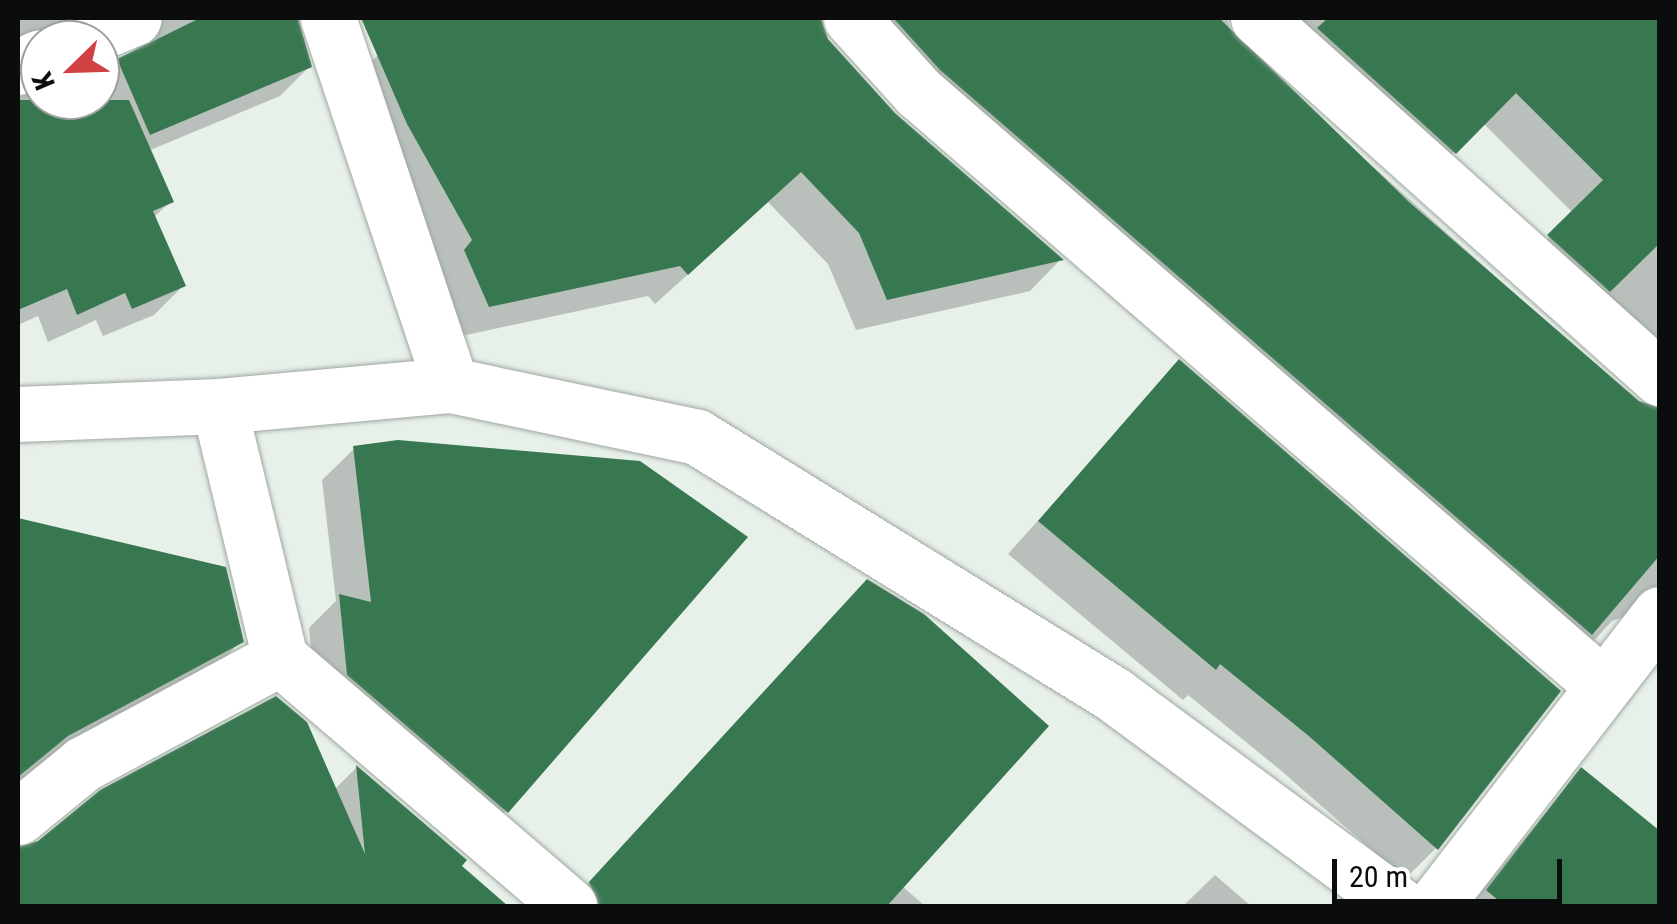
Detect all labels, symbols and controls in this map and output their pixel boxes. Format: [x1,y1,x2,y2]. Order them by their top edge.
north arrow [20,20,120,120]
text: K [26,68,62,95]
scale bar [1337,839,1567,901]
text: 20 m [1349,859,1408,894]

